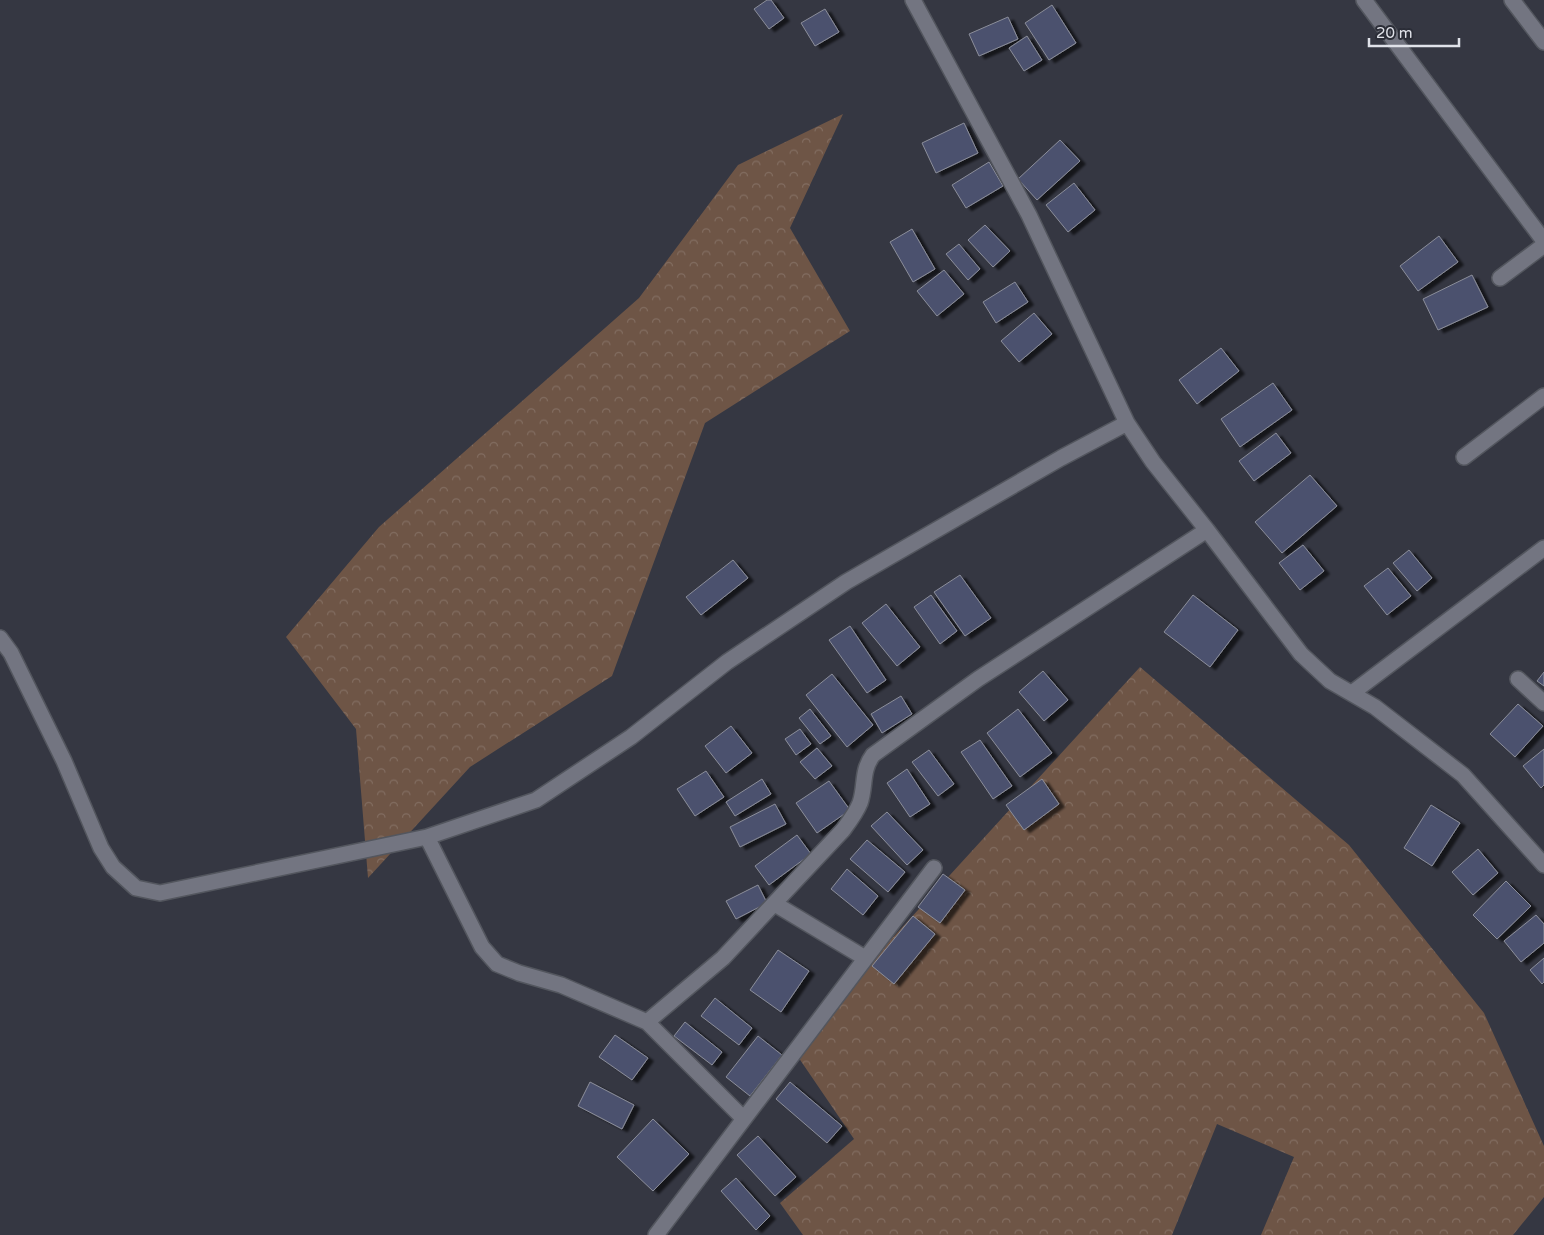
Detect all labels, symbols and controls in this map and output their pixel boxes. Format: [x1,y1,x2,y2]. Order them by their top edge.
scale bar [1369,15,1459,47]
text: 20 m [1376,24,1413,42]

